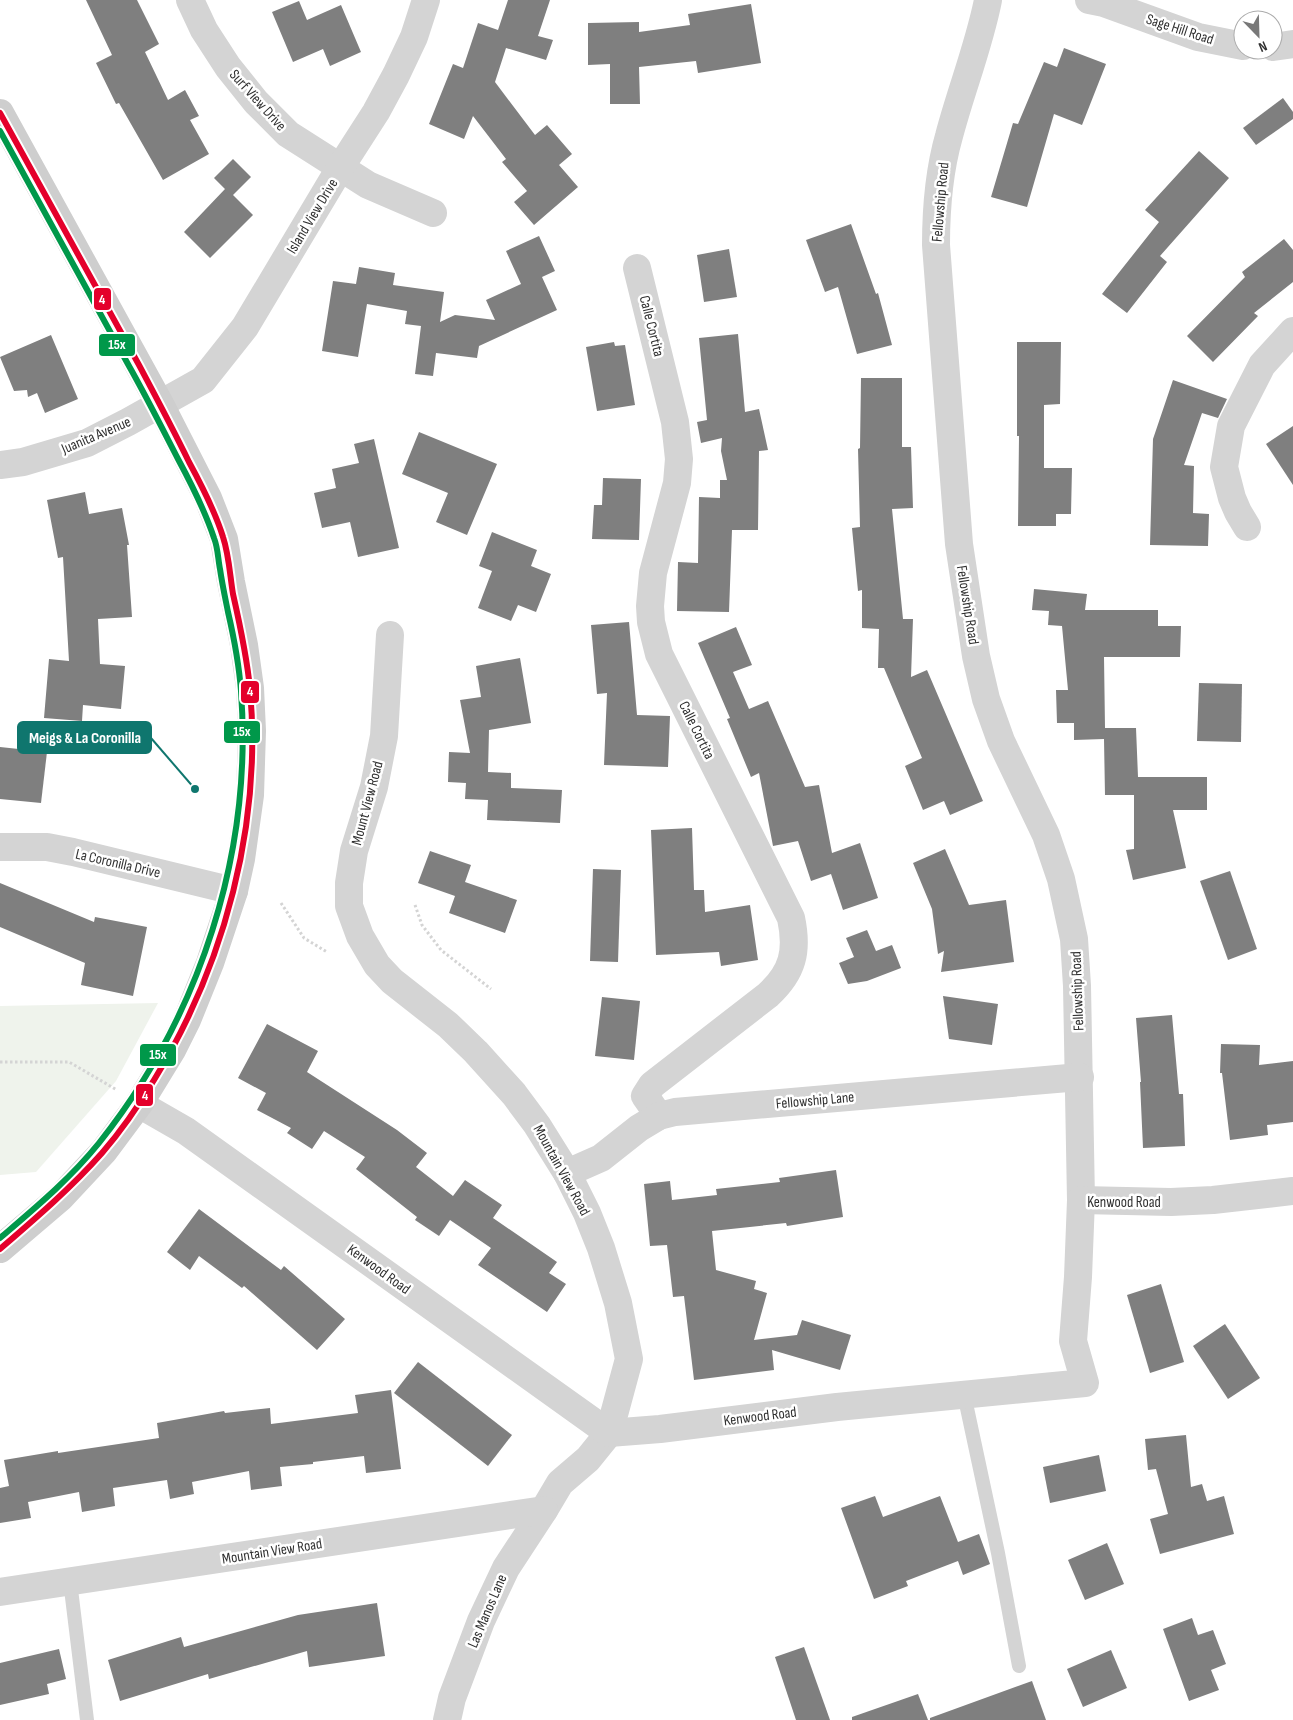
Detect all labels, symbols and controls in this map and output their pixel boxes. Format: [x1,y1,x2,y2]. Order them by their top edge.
street label: Sage Hill Road [1144,10,1216,49]
north arrow [1233,10,1283,60]
text: N [1256,37,1270,56]
street label: Surf View Drive [225,66,290,135]
street label: Fellowship Road [928,161,953,243]
street label: Island View Drive [283,175,342,257]
line badge: 4 [93,287,112,311]
text: 4 [99,291,106,308]
street label: Calle Cortita [635,294,668,359]
line badge: 15x [98,333,136,357]
text: 15x [108,336,126,353]
street label: Juanita Avenue [58,412,134,459]
street label: Fellowship Road [952,564,983,646]
line badge: 4 [240,680,260,704]
text: 4 [247,683,254,700]
street label: Calle Cortita [674,698,719,763]
line badge: 15x [223,720,261,744]
callout: Meigs & La Coronilla [18,722,151,753]
text: 15x [233,723,251,740]
text: Meigs & La Coronilla [29,729,141,748]
street label: Mount View Road [347,759,388,847]
street label: La Coronilla Drive [74,844,162,882]
street label: Fellowship Road [1067,951,1088,1031]
line badge: 15x [139,1043,177,1067]
text: 15x [149,1046,167,1063]
line badge: 4 [135,1083,154,1107]
text: 4 [142,1087,149,1104]
street label: Fellowship Lane [775,1088,855,1113]
street label: Mountain View Road [529,1121,594,1219]
street label: Kenwood Road [1087,1193,1161,1212]
street label: Kenwood Road [343,1240,414,1299]
street label: Kenwood Road [722,1403,798,1430]
street label: Mountain View Road [221,1534,324,1569]
street label: Las Manos Lane [463,1572,511,1651]

